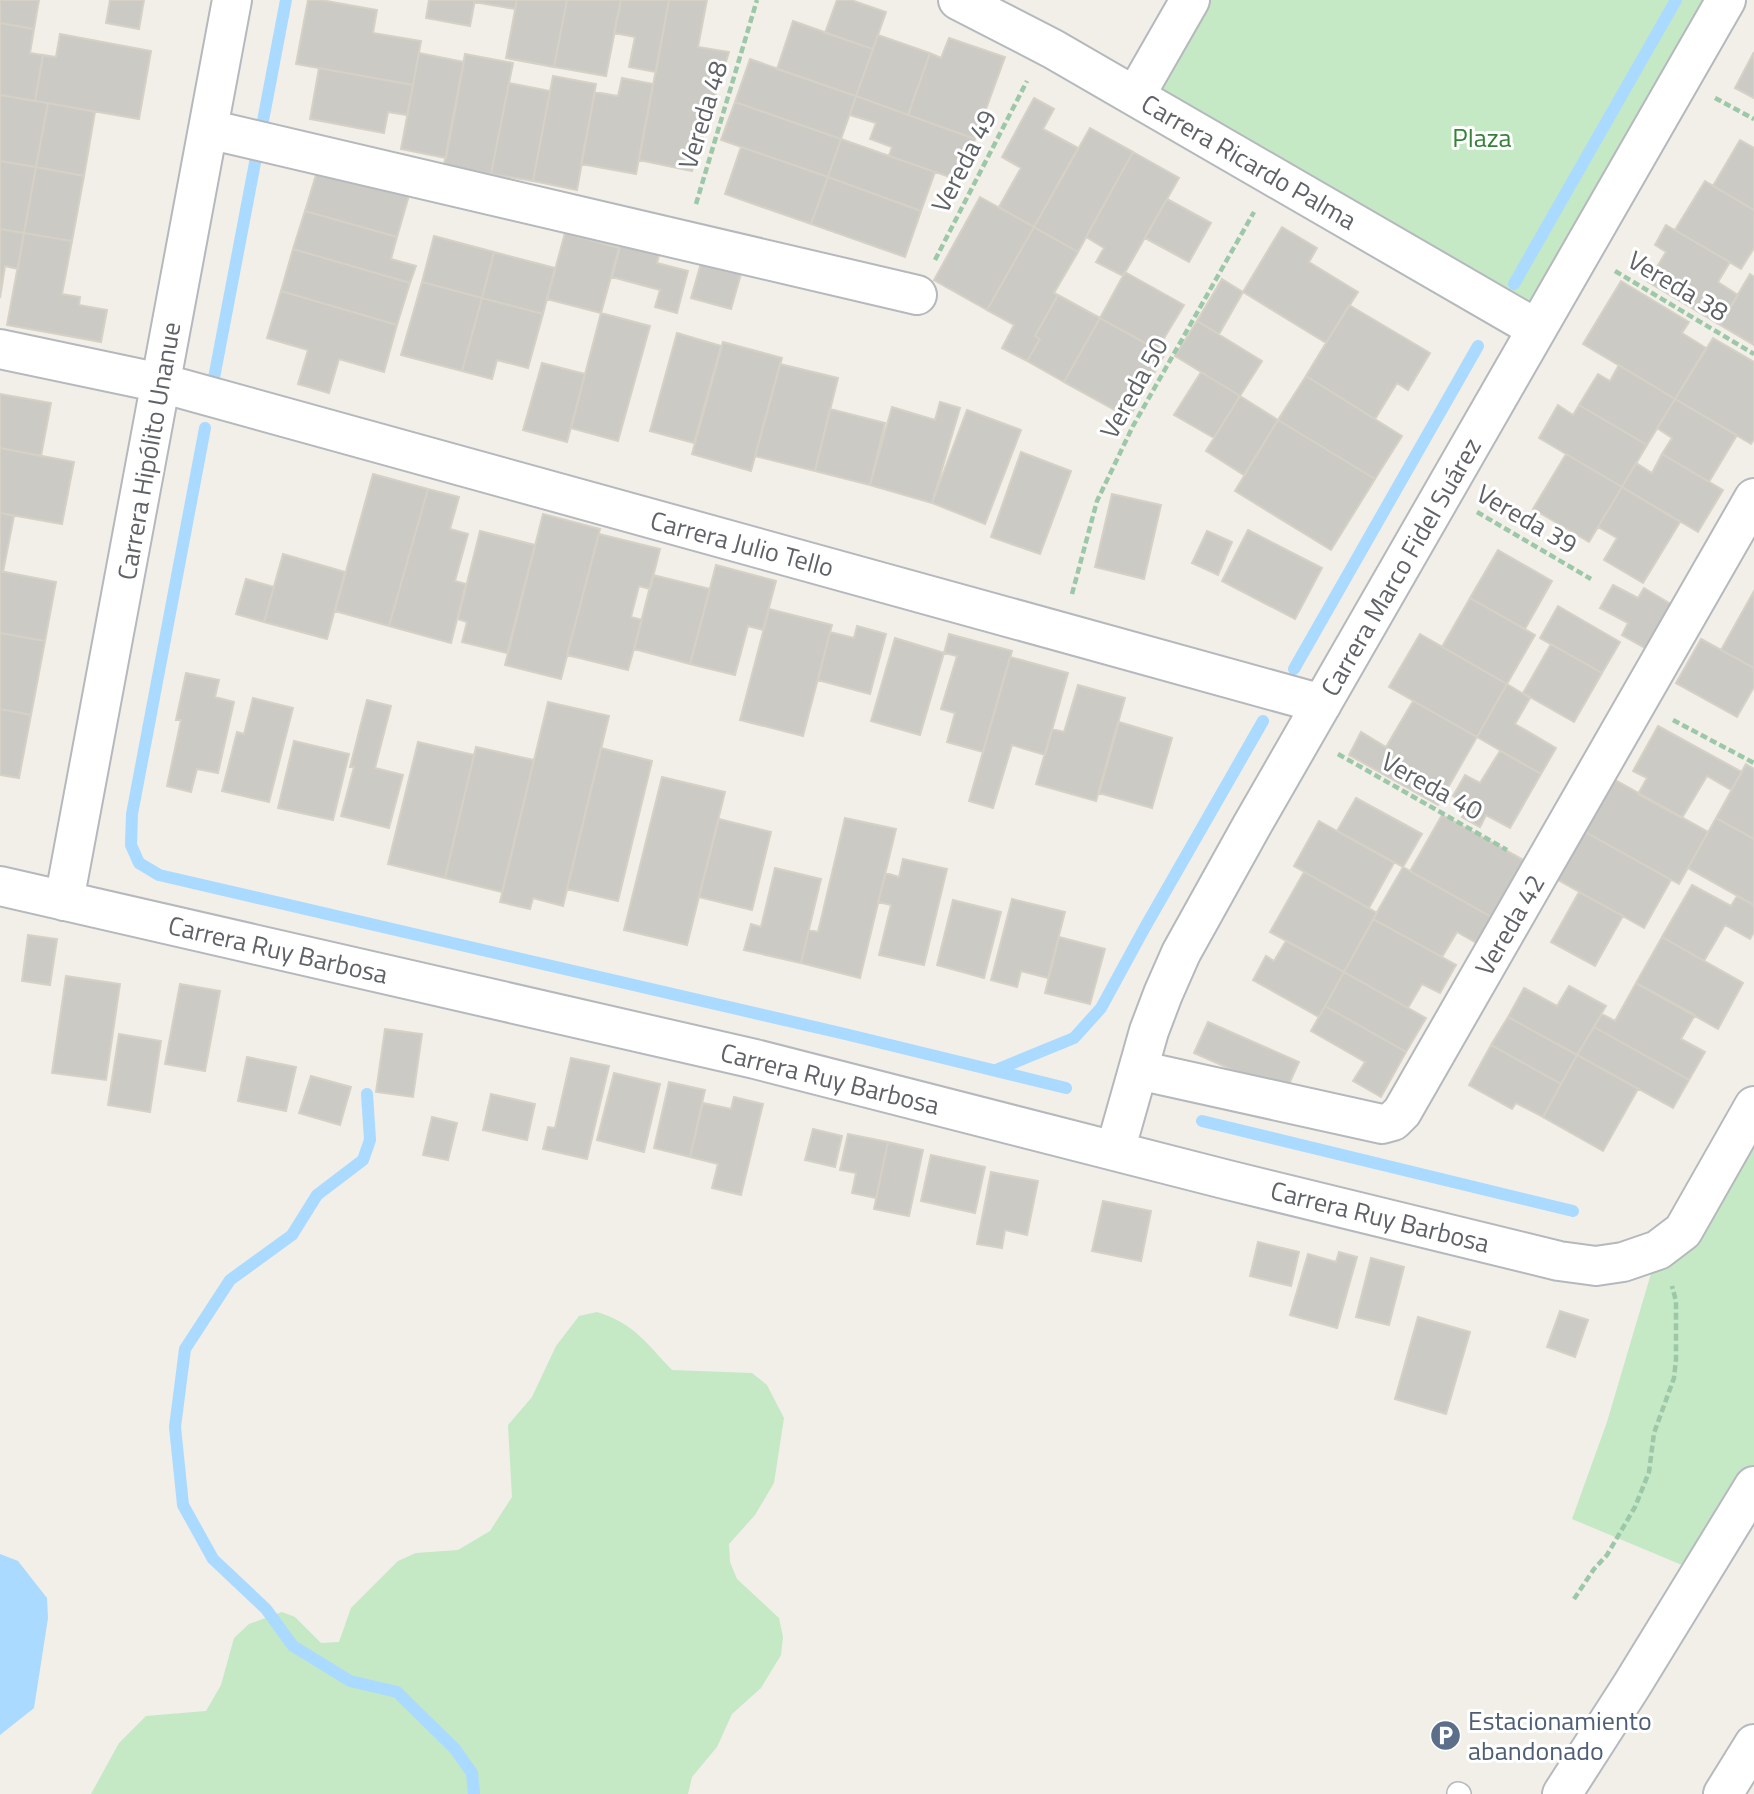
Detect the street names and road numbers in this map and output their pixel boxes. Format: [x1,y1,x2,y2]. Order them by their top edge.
street label: Vereda 48 [668,56,737,174]
street label: Carrera Ricardo Palma [1134,84,1364,239]
street label: Vereda 49 [921,103,1006,219]
street label: Vereda 38 [1621,240,1736,331]
street label: Carrera Hipólito Unanue [107,319,190,583]
street label: Vereda 50 [1090,330,1178,446]
street label: Carrera Marco Fidel Suárez [1311,430,1491,703]
street label: Vereda 39 [1469,474,1585,563]
street label: Carrera Julio Tello [646,500,838,587]
street label: Vereda 40 [1374,742,1490,830]
street label: Vereda 42 [1465,867,1554,983]
street label: Carrera Ruy Barbosa [164,905,392,994]
street label: Carrera Ruy Barbosa [717,1032,944,1125]
street label: Carrera Ruy Barbosa [1267,1170,1494,1263]

